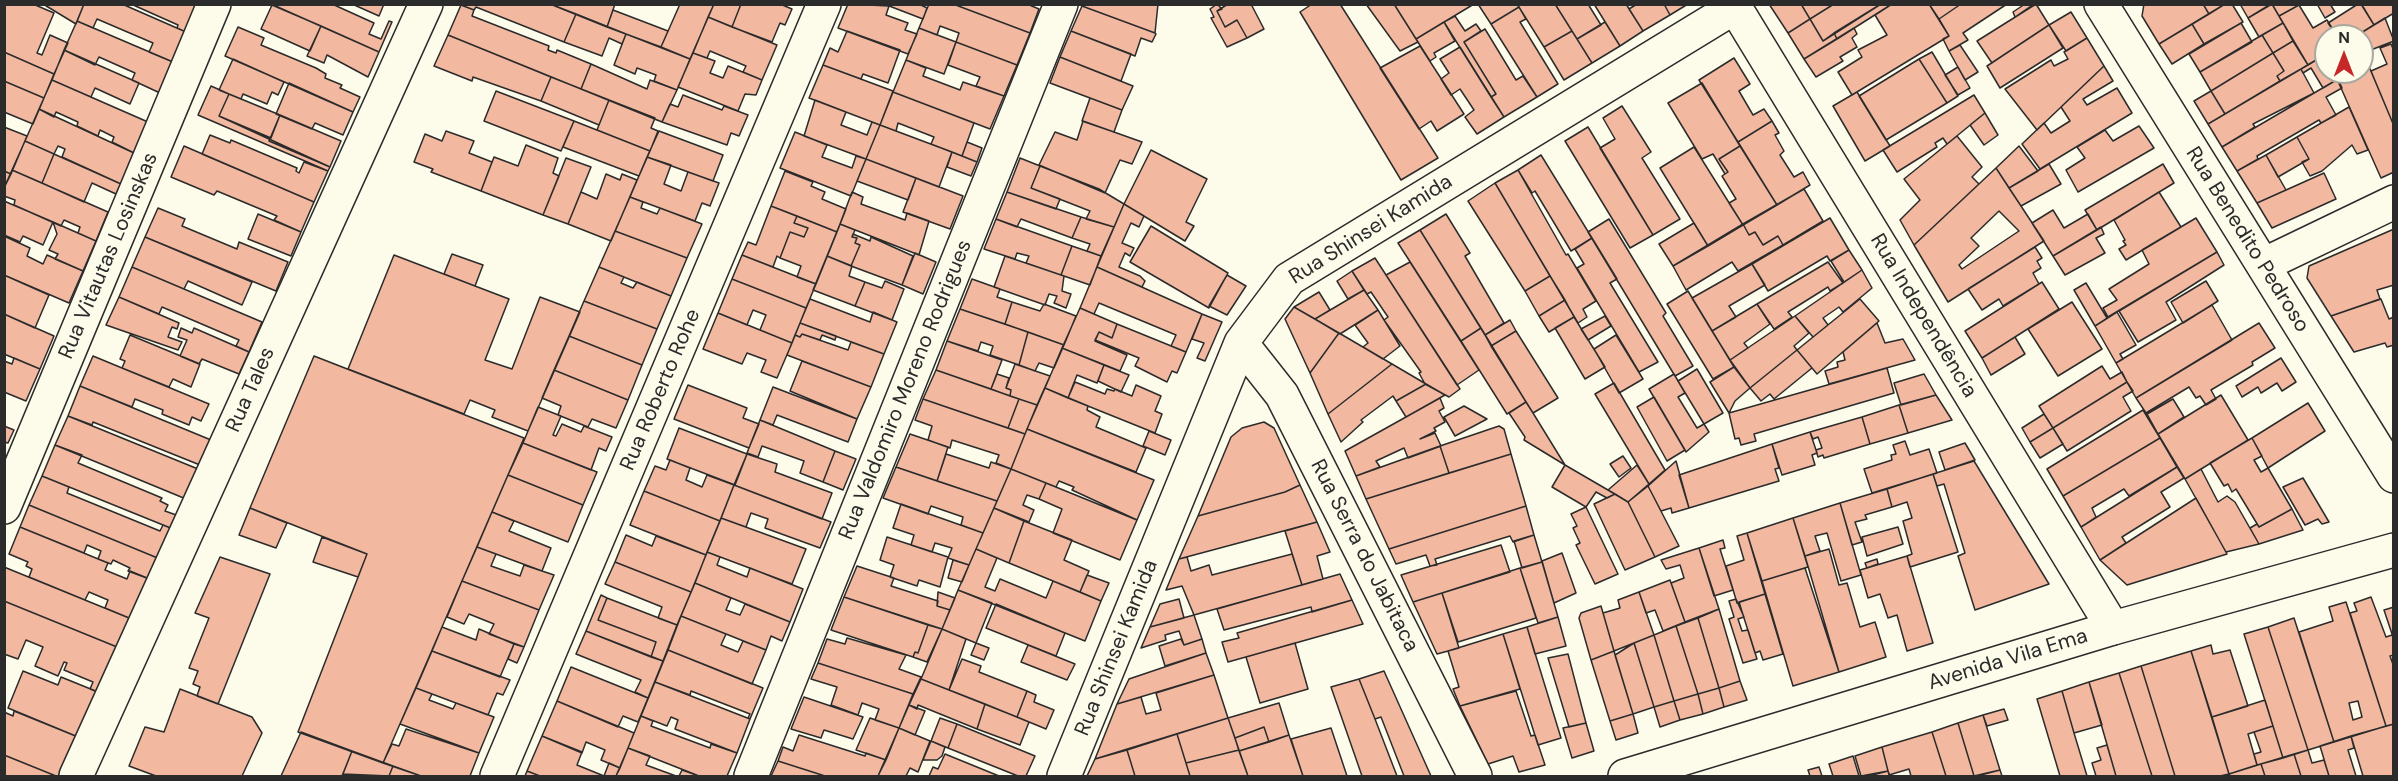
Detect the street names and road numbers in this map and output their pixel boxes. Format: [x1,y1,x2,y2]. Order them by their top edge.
street label: Rua Benedito Pedroso [2180,143,2314,337]
street label: Rua Vitautas Losinskas [54,149,164,363]
street label: Rua Shinsei Kamida [1285,170,1457,290]
street label: Rua Independência [1864,230,1982,402]
street label: Rua Valdomiro Moreno Rodrigues [834,236,978,544]
street label: Rua Roberto Rohe [616,305,706,475]
street label: Rua Tales [221,344,281,436]
street label: Rua Serra do Jabitaca [1305,456,1423,656]
street label: Rua Shinsei Kamida [1070,556,1164,740]
street label: Avenida Vila Ema [1925,624,2091,696]

